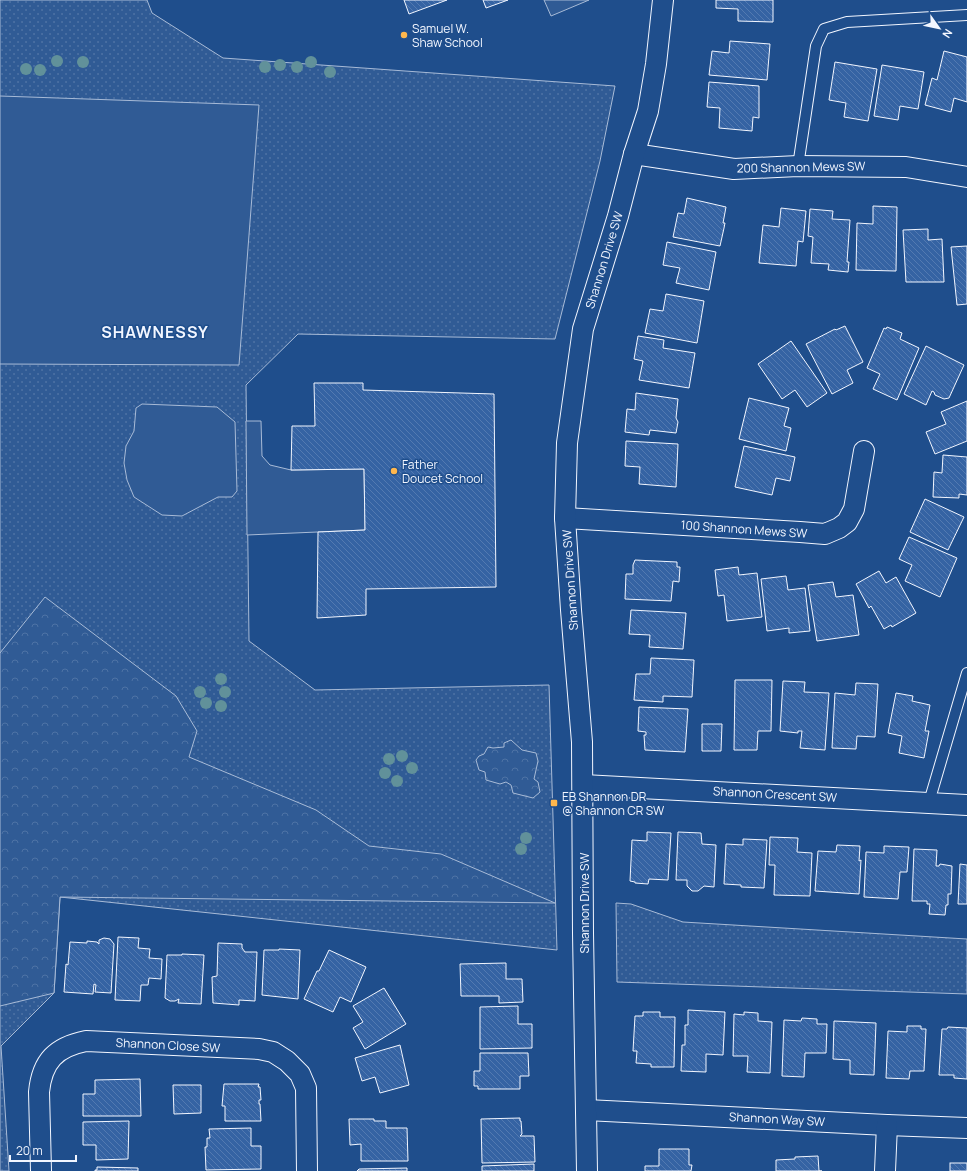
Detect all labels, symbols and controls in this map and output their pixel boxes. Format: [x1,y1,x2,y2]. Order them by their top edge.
north arrow [919,8,959,48]
place label: Samuel W. Shaw School [412,20,483,51]
text: N [939,26,956,41]
marker: Samuel W. Shaw School [399,30,409,40]
street label: 200 Shannon Mews SW [736,157,866,177]
street label: Shannon Drive SW [581,209,627,311]
district label: SHAWNESSY [101,321,209,343]
place label: Father Doucet School [402,456,483,487]
marker: Father Doucet School [389,466,399,476]
street label: 100 Shannon Mews SW [680,516,809,542]
street label: Shannon Drive SW [558,528,582,631]
street label: Shannon Crescent SW [713,782,838,806]
place label: EB Shannon DR @ Shannon CR SW [562,788,665,819]
marker: EB Shannon DR @ Shannon CR SW [549,798,559,808]
street label: Shannon Drive SW [576,852,593,953]
street label: Shannon Close SW [115,1034,221,1056]
street label: Shannon Way SW [729,1108,826,1130]
scale bar [10,1137,76,1163]
text: 20 m [16,1142,43,1159]

